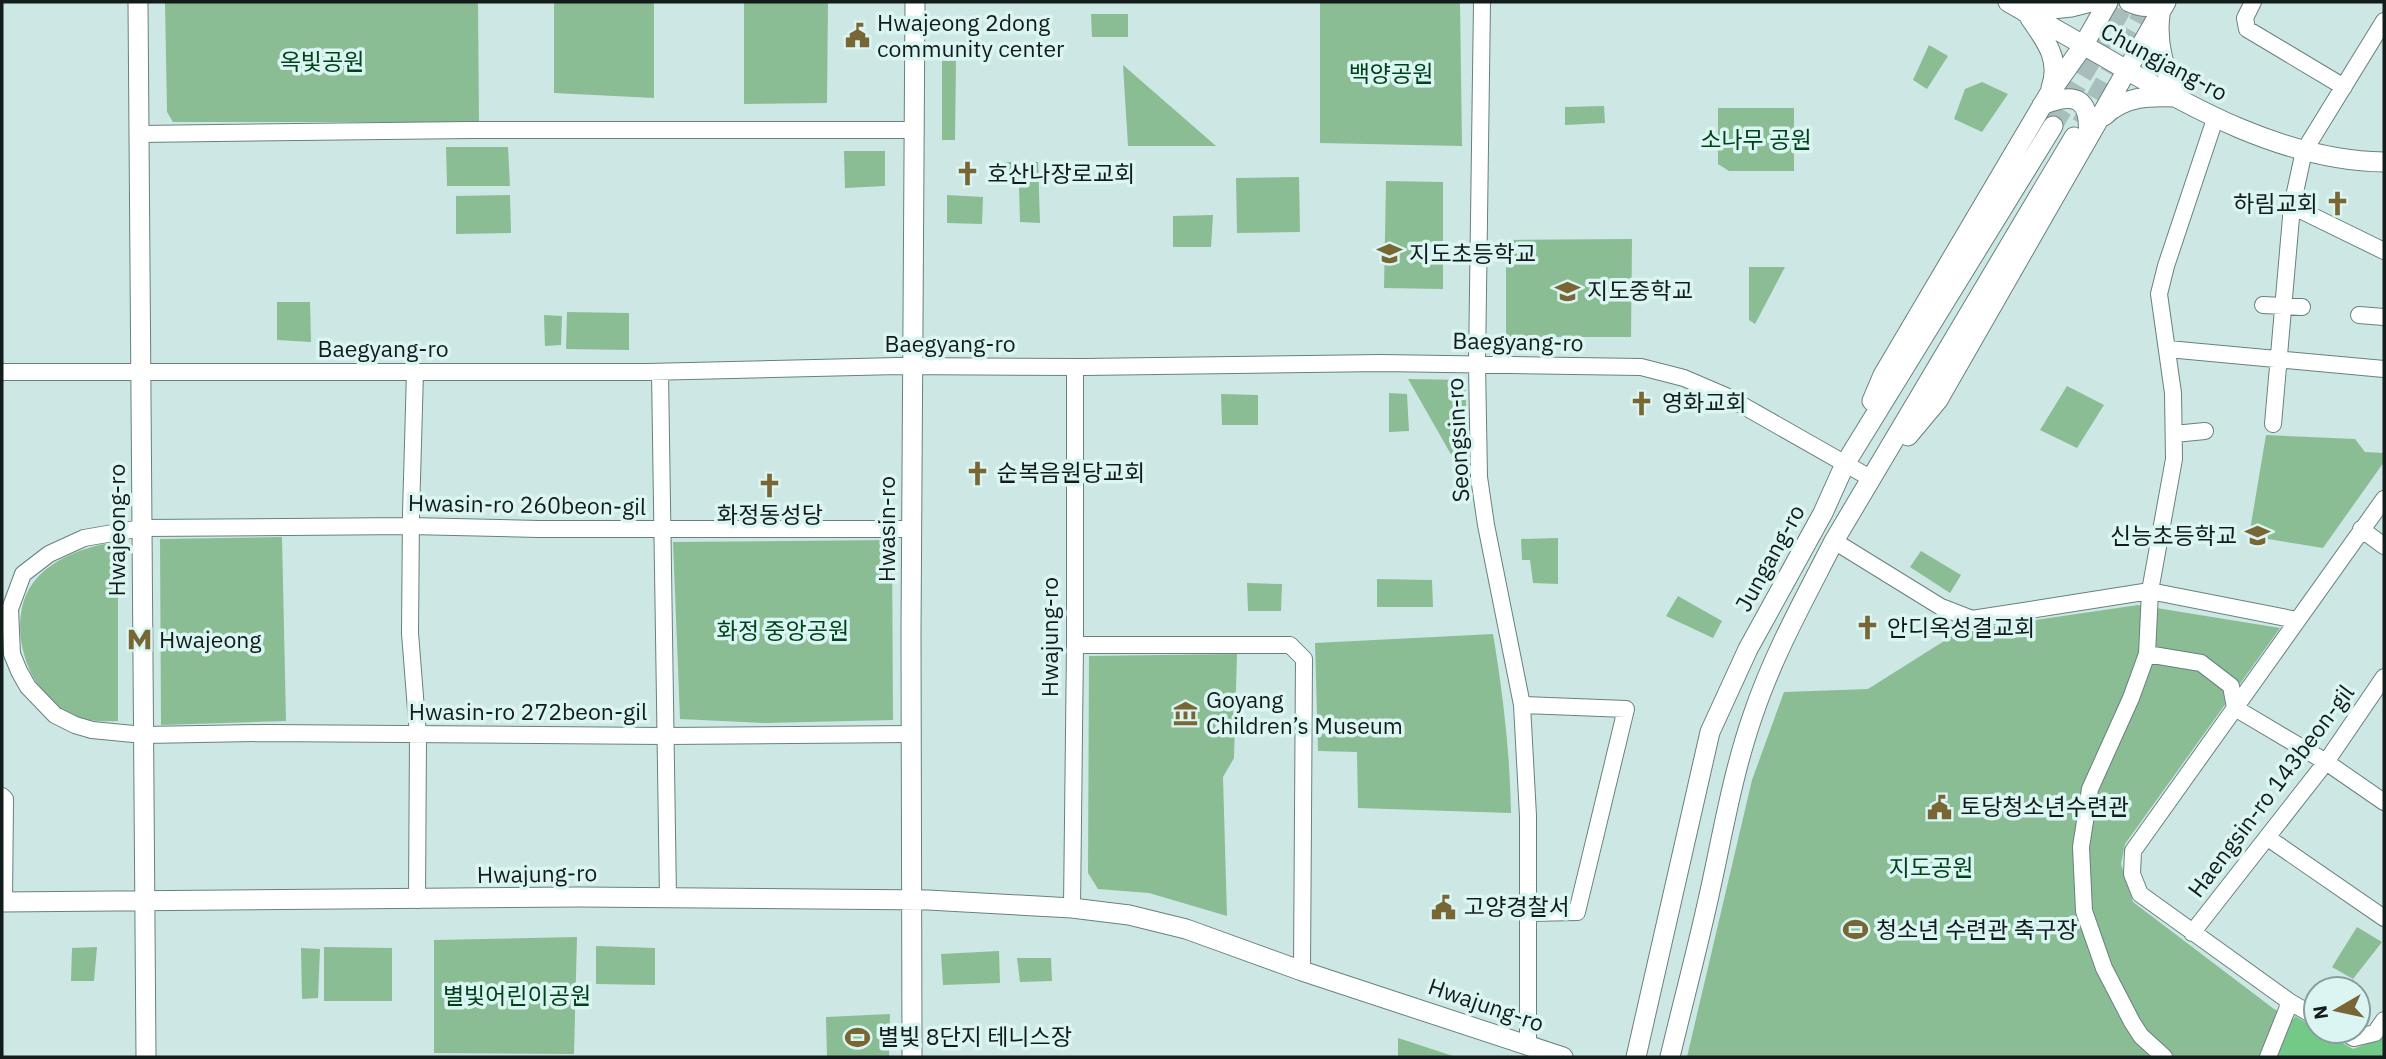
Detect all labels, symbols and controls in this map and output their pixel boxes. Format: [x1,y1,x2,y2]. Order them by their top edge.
place label: Hwajeong 2dong community center [877,7,1065,63]
street label: Chungjang-ro [2096,15,2233,107]
public building icon: Hwajeong 2dong community center [843,22,871,50]
park label: 옥빛공원 [280,46,364,76]
park label: 백양공원 [1349,58,1433,88]
park label: 소나무 공원 [1700,124,1812,154]
place label: 호산나장로교회 [987,158,1135,188]
church icon: 호산나장로교회 [953,160,981,188]
place label: 하림교회 [2233,188,2318,218]
church icon: 하림교회 [2324,190,2352,218]
place label: 지도초등학교 [1409,238,1536,268]
school or university icon: 지도초등학교 [1375,240,1403,268]
place label: 지도중학교 [1587,275,1693,305]
school or university icon: 지도중학교 [1553,277,1581,305]
street label: Baegyang-ro [1452,325,1584,357]
street label: Baegyang-ro [884,328,1016,358]
street label: Baegyang-ro [317,333,449,363]
street label: Seongsin-ro [1439,377,1475,503]
place label: 영화교회 [1662,387,1747,417]
church icon: 영화교회 [1628,389,1656,417]
place label: 순복음원당교회 [997,457,1145,487]
church icon: 순복음원당교회 [963,459,991,487]
street label: Hwajeong-ro [101,464,131,596]
church icon: 화정동성당 [756,471,784,499]
street label: Hwasin-ro [871,476,901,582]
street label: Hwasin-ro 260beon-gil [408,487,646,521]
place label: 화정동성당 [717,499,823,529]
street label: Jungang-ro [1727,499,1811,616]
place label: 신능초등학교 [2110,520,2237,550]
school or university icon: 신능초등학교 [2243,522,2271,550]
street label: Hwajung-ro [1034,577,1064,697]
place label: 안디옥성결교회 [1887,612,2035,642]
church icon: 안디옥성결교회 [1853,614,1881,642]
park label: 화정 중앙공원 [717,615,849,645]
place label: Hwajeong [159,624,261,654]
metro station icon: Hwajeong [125,626,153,654]
street label: Haengsin-ro 143beon-gil [2180,678,2360,903]
place label: Goyang Children’s Museum [1206,684,1403,740]
street label: Hwasin-ro 272beon-gil [409,696,647,726]
museum icon: Goyang Children’s Museum [1172,699,1200,727]
place label: 토당청소년수련관 [1960,791,2129,821]
public building icon: 토당청소년수련관 [1926,793,1954,821]
park label: 지도공원 [1889,852,1973,882]
street label: Hwajung-ro [477,857,597,889]
place label: 고양경찰서 [1464,891,1570,921]
public building icon: 고양경찰서 [1430,893,1458,921]
place label: 청소년 수련관 축구장 [1876,914,2077,944]
sports icon: 청소년 수련관 축구장 [1842,916,1870,944]
street label: Hwajung-ro [1425,970,1548,1038]
north arrow [2302,975,2372,1045]
park label: 별빛어린이공원 [443,980,591,1010]
text: N [2307,1004,2333,1021]
place label: 별빛 8단지 테니스장 [878,1021,1072,1051]
sports icon: 별빛 8단지 테니스장 [844,1023,872,1051]

